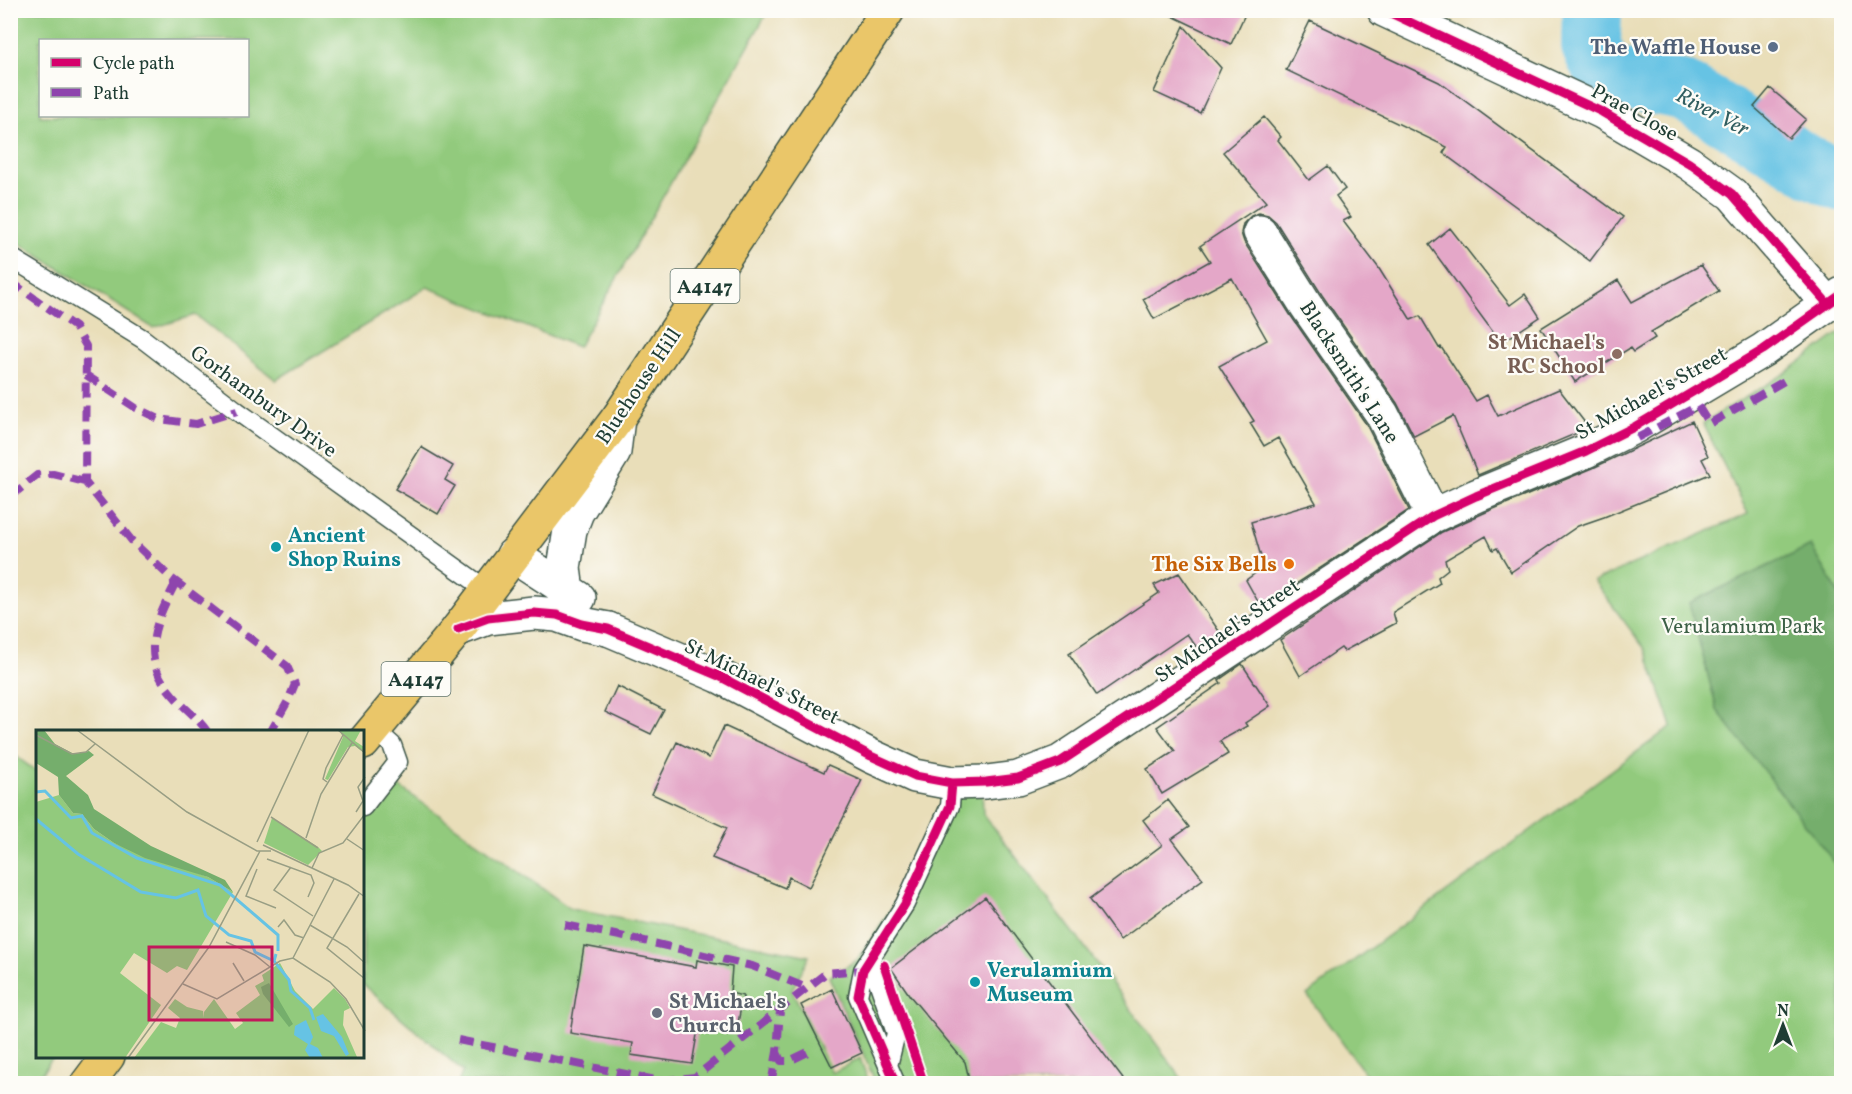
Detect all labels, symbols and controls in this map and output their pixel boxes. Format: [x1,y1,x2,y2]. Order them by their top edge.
place label: The Waffle House [1590,34,1761,63]
legend [39,39,249,117]
marker: The Waffle House [1766,40,1780,54]
text: Cycle path [93,52,175,77]
street label: Prae Close [1585,77,1683,149]
water label: River Ver [1670,81,1755,146]
text: Path [93,82,129,107]
road number: A4147 [670,269,740,303]
street label: Blacksmith's Lane [1292,296,1406,450]
street label: Bluehouse Hill [590,323,689,451]
place label: St Michael's RC School [1488,329,1605,382]
street label: Gorhambury Drive [184,339,343,465]
street label: St Michael's Street [1571,341,1733,448]
marker: St Michael's RC School [1610,347,1624,361]
place label: Ancient Shop Ruins [288,522,401,575]
marker: Ancient Shop Ruins [269,540,283,554]
place label: The Six Bells [1151,551,1277,580]
marker: The Six Bells [1282,557,1296,571]
street label: St Michael's Street [1149,572,1306,691]
park label: Verulamium Park [1661,613,1824,642]
street label: St Michael's Street [679,632,844,733]
road number: A4147 [382,662,450,696]
inset map [36,730,364,1058]
place label: Verulamium Museum [987,957,1113,1010]
marker: Verulamium Museum [968,975,982,989]
place label: St Michael's Church [669,988,786,1041]
north arrow [1753,995,1813,1055]
text: N [1777,1001,1789,1023]
marker: St Michael's Church [650,1006,664,1020]

